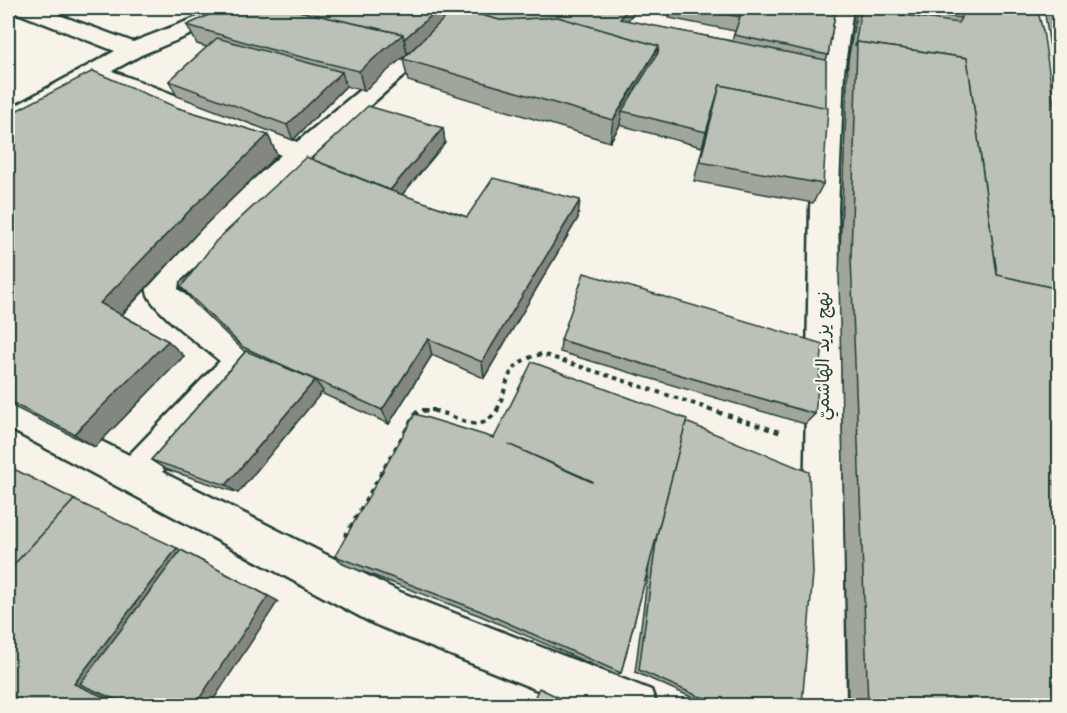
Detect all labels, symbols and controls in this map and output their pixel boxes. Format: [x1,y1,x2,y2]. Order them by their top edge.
street label: نهج يزيد الهاشميّ [808,291,839,421]

